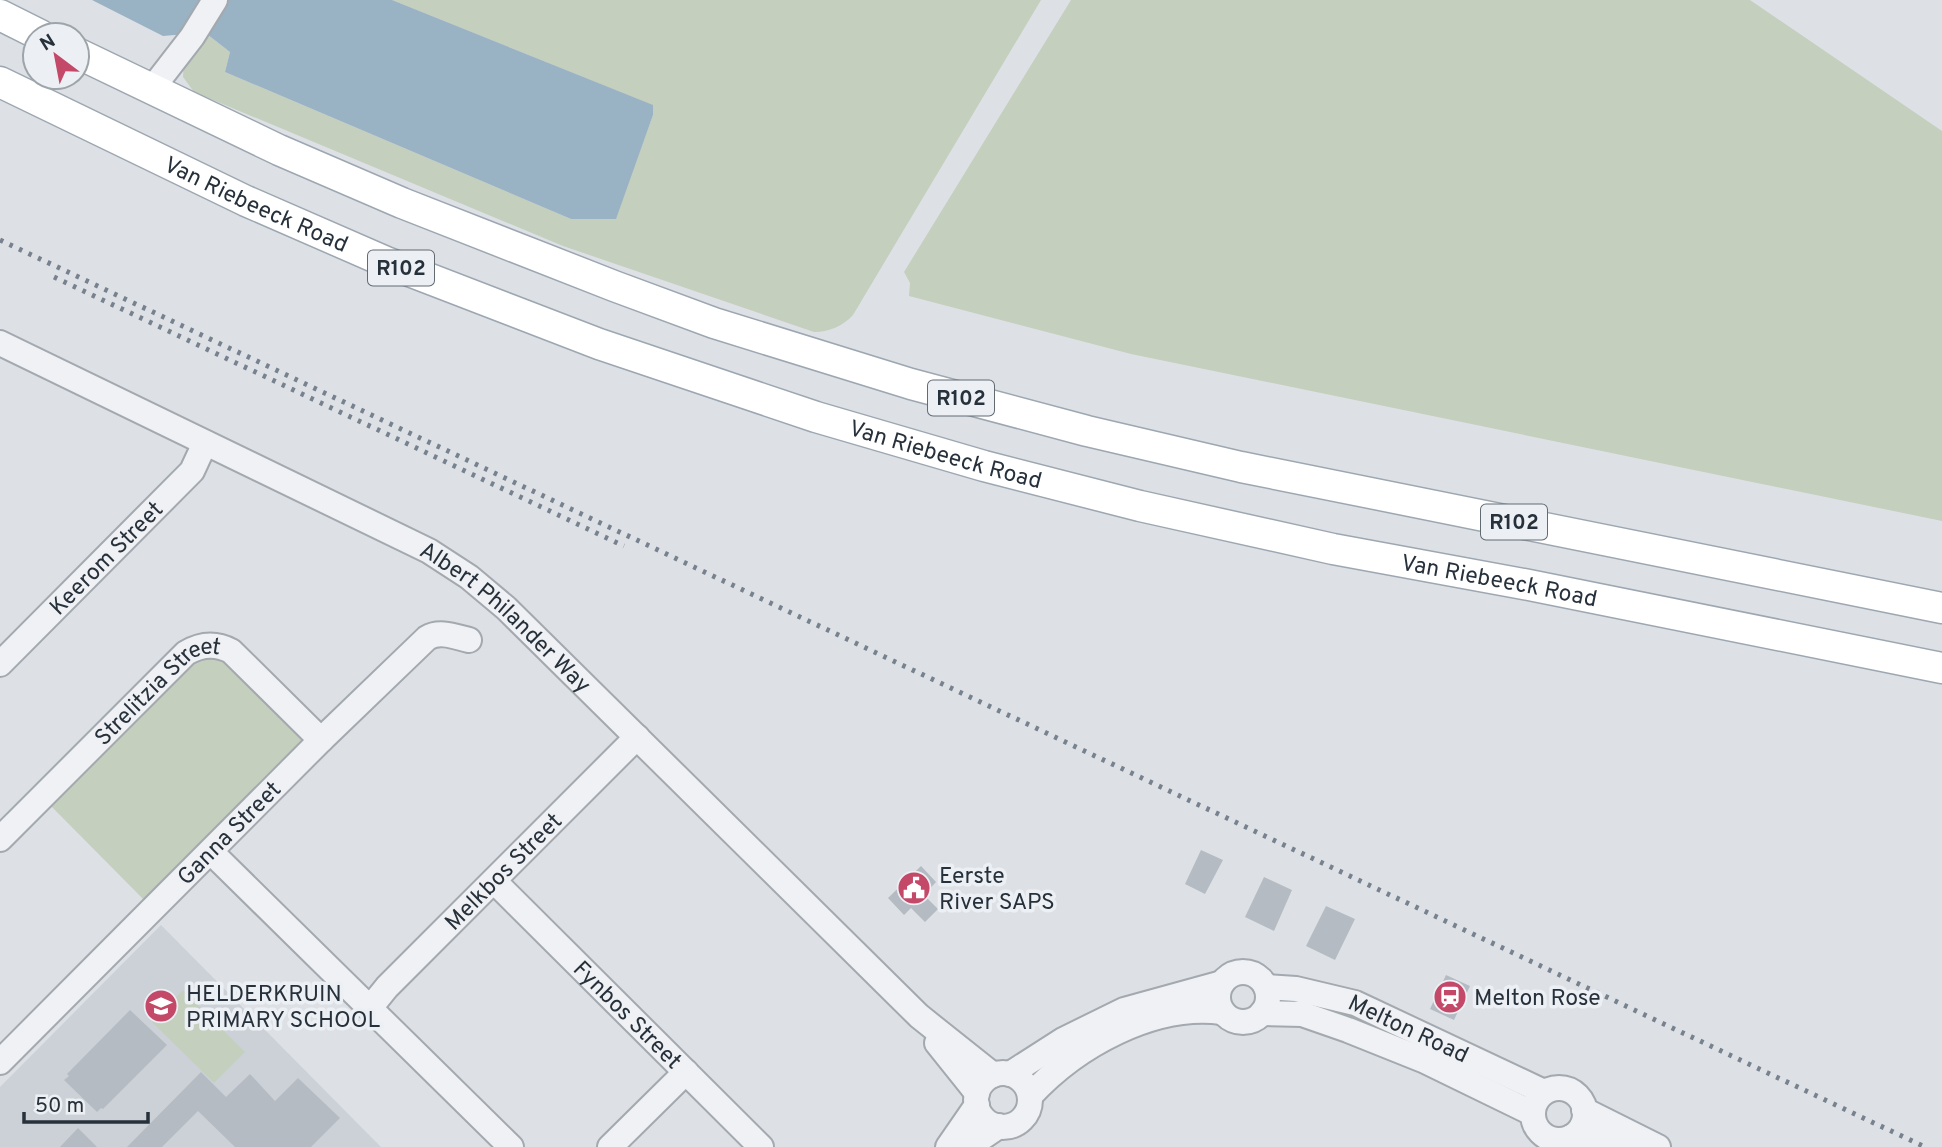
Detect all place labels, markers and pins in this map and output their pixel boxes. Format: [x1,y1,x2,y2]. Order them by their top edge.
place label: Eerste River SAPS [939,863,1055,918]
public building icon: Eerste River SAPS [895,869,933,907]
station icon: Melton Rose [1431,978,1469,1016]
place label: HELDERKRUIN PRIMARY SCHOOL [186,981,381,1036]
place label: Melton Rose [1474,985,1601,1014]
school or university icon: HELDERKRUIN PRIMARY SCHOOL [142,987,180,1025]

